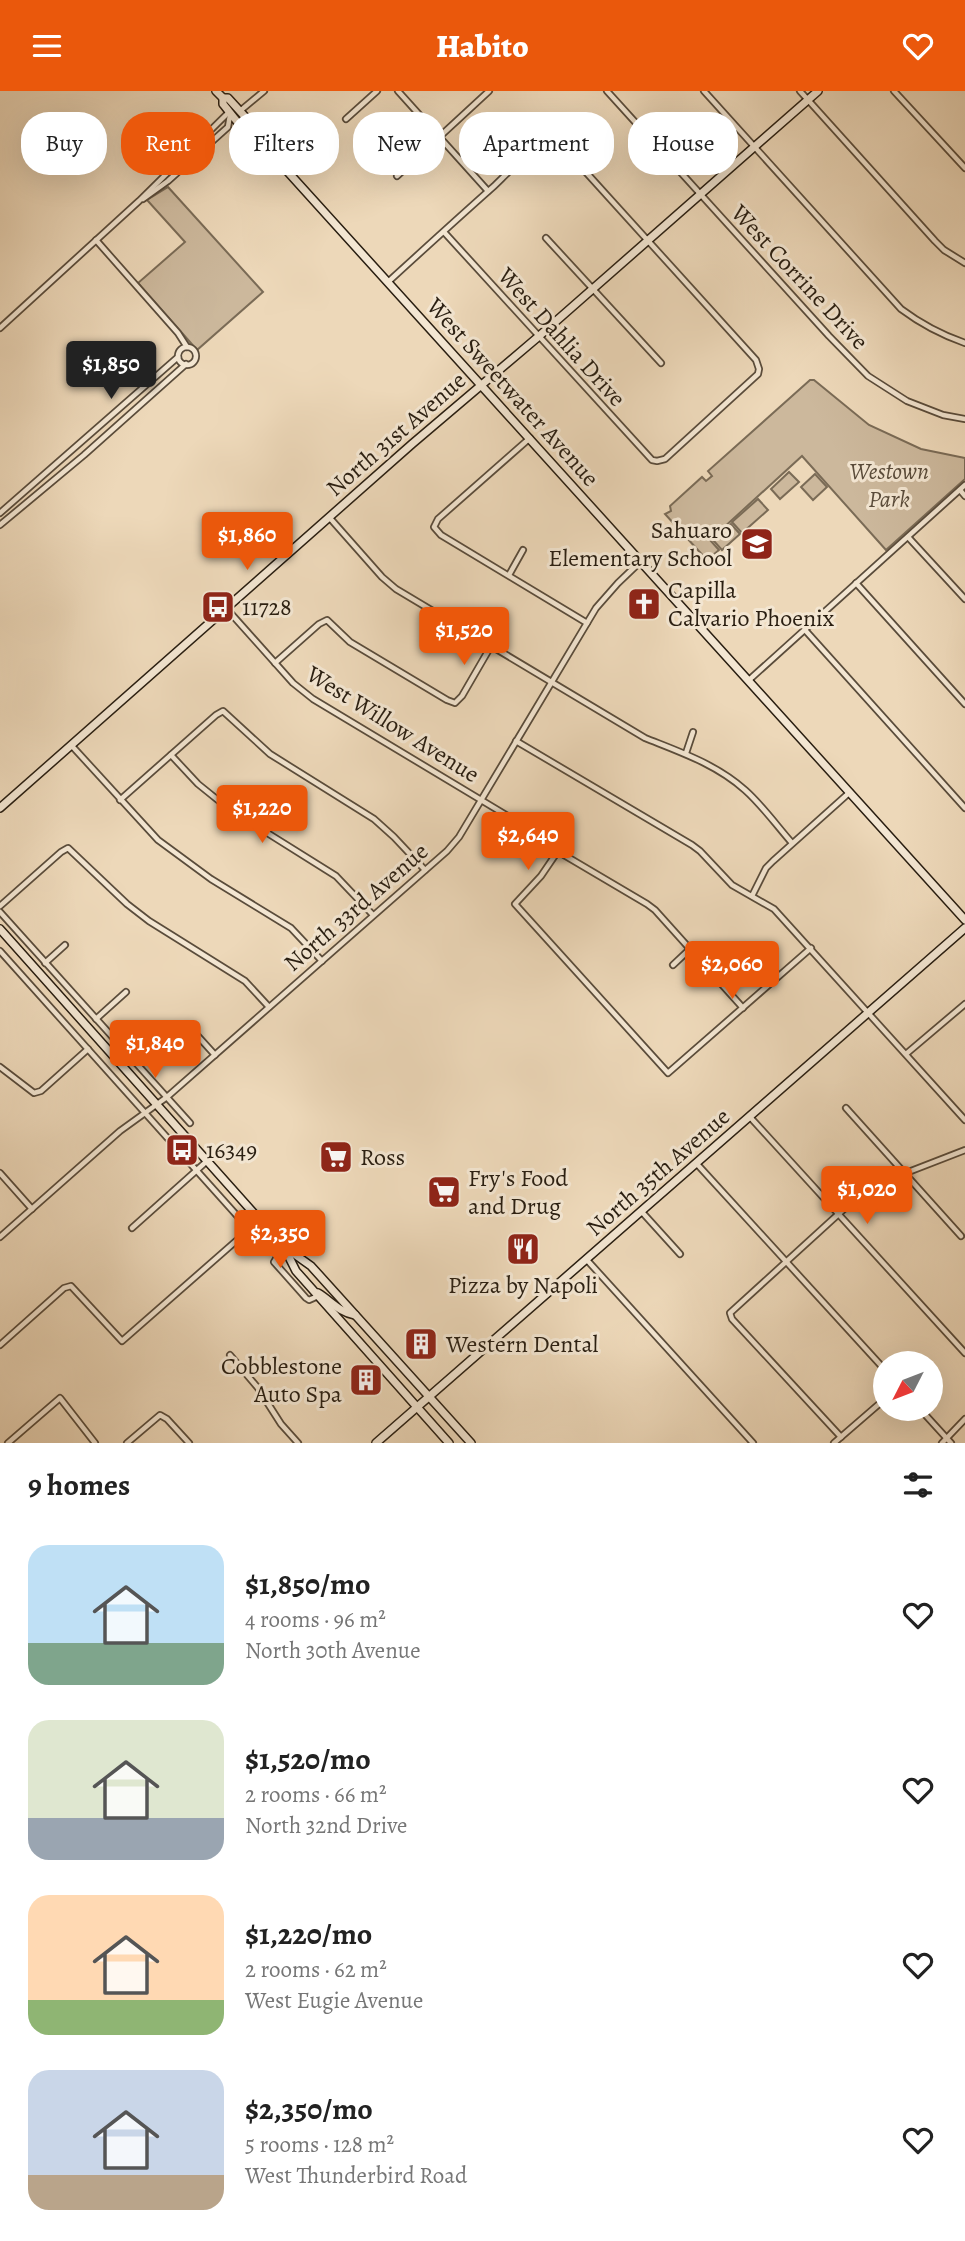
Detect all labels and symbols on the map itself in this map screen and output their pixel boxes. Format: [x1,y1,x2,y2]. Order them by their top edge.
street label: West Corrine Drive [724,197,876,357]
street label: West Dahlia Drive [490,260,633,413]
street label: West Sweetwater Avenue [419,290,606,493]
pin: $1,850 [54,341,168,401]
street label: North 31st Avenue [319,364,473,504]
park label: Westown Park [849,455,929,515]
pin: $1,860 [190,512,304,572]
place label: Sahuaro Elementary School [548,514,732,574]
school or university icon: Sahuaro Elementary School [738,525,776,563]
place label: Capilla Calvario Phoenix [668,574,835,634]
church icon: Capilla Calvario Phoenix [625,585,663,623]
bus stop icon: 11728 [199,588,237,626]
place label: 11728 [242,591,292,623]
pin: $1,520 [407,607,521,667]
street label: West Willow Avenue [300,657,486,790]
pin: $1,220 [205,785,319,845]
pin: $2,640 [471,813,585,872]
street label: North 33rd Avenue [277,835,435,979]
pin: $2,060 [675,941,789,1001]
pin: $1,840 [98,1021,212,1080]
street label: North 35th Avenue [579,1101,737,1243]
bus stop icon: 16349 [163,1131,201,1169]
place label: 16349 [206,1134,257,1166]
supermarket icon: Ross [317,1138,355,1176]
place label: Ross [360,1141,405,1173]
place label: Fry's Food and Drug [468,1162,568,1222]
pin: $1,020 [810,1167,924,1226]
supermarket icon: Fry's Food and Drug [425,1173,463,1211]
pin: $2,350 [223,1211,337,1270]
restaurant icon: Pizza by Napoli [504,1230,542,1268]
place label: Pizza by Napoli [448,1269,598,1301]
building icon: Western Dental [402,1325,440,1363]
place label: Western Dental [445,1328,599,1360]
place label: Cobblestone Auto Spa [221,1350,343,1410]
north arrow [873,1351,943,1421]
building icon: Cobblestone Auto Spa [347,1361,385,1399]

